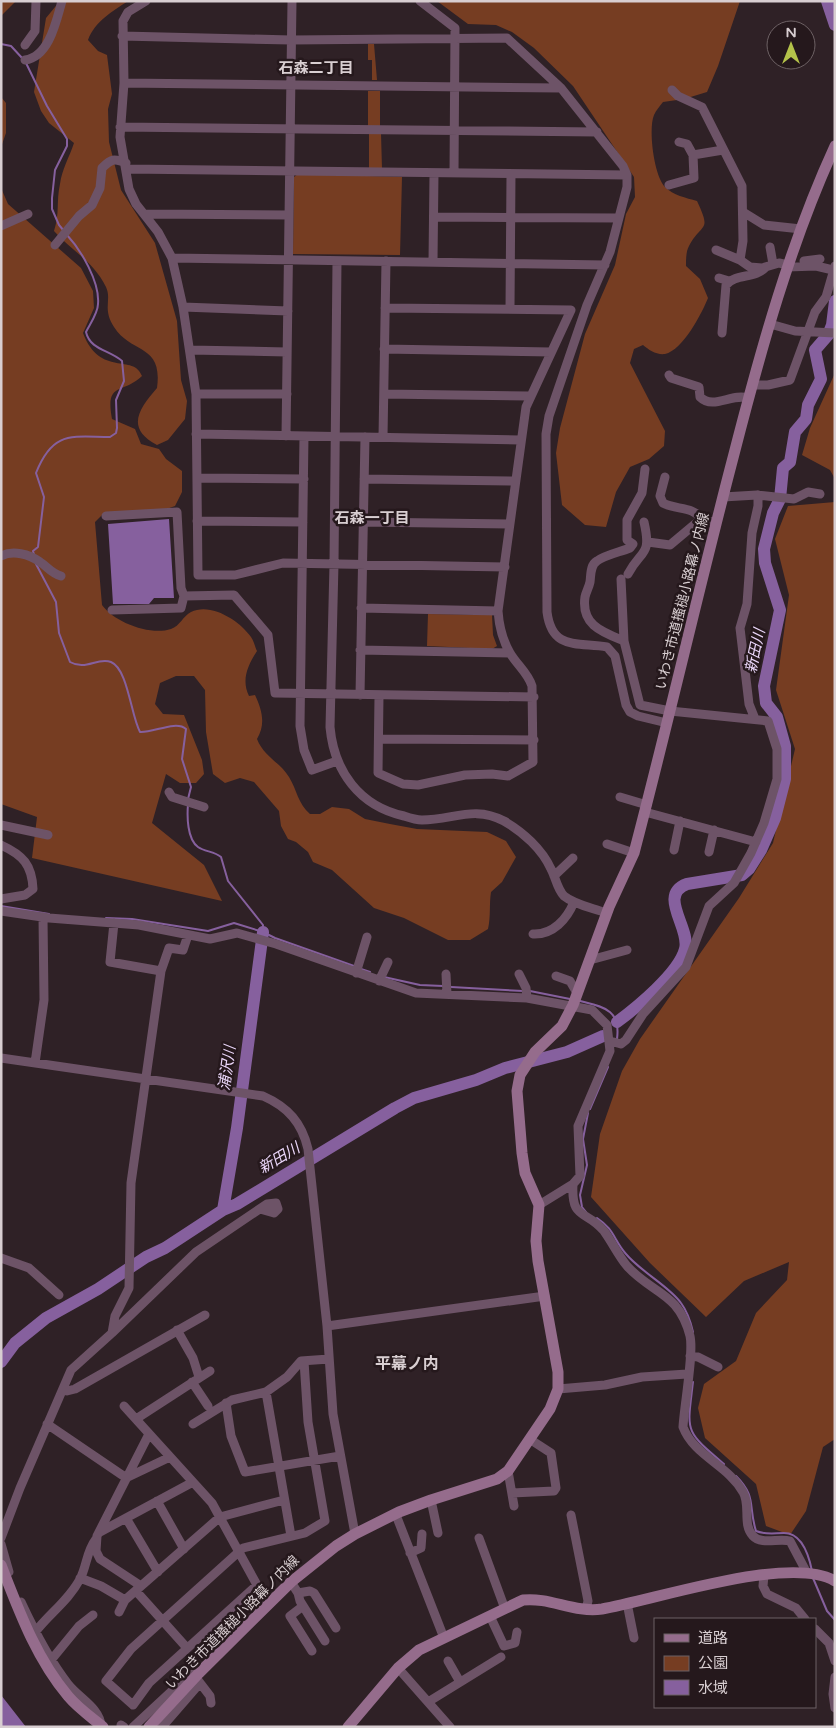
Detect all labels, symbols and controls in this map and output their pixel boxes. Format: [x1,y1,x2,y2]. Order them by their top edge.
north arrow [766,20,816,70]
text: N [785,24,797,41]
district label: 石森二丁目 [278,59,354,77]
district label: 石森一丁目 [334,509,410,527]
street label: いわき市道搔槌小路幕ノ内線 [652,511,713,691]
water label: 新田川 [742,625,769,675]
water label: 浦沢川 [215,1042,239,1092]
water label: 新田川 [255,1138,305,1177]
district label: 平幕ノ内 [375,1354,439,1374]
street label: いわき市道搔槌小路幕ノ内線 [162,1552,303,1693]
legend [654,1618,816,1708]
text: 道路 [698,1629,728,1647]
text: 公園 [698,1654,728,1672]
text: 水域 [698,1679,728,1697]

